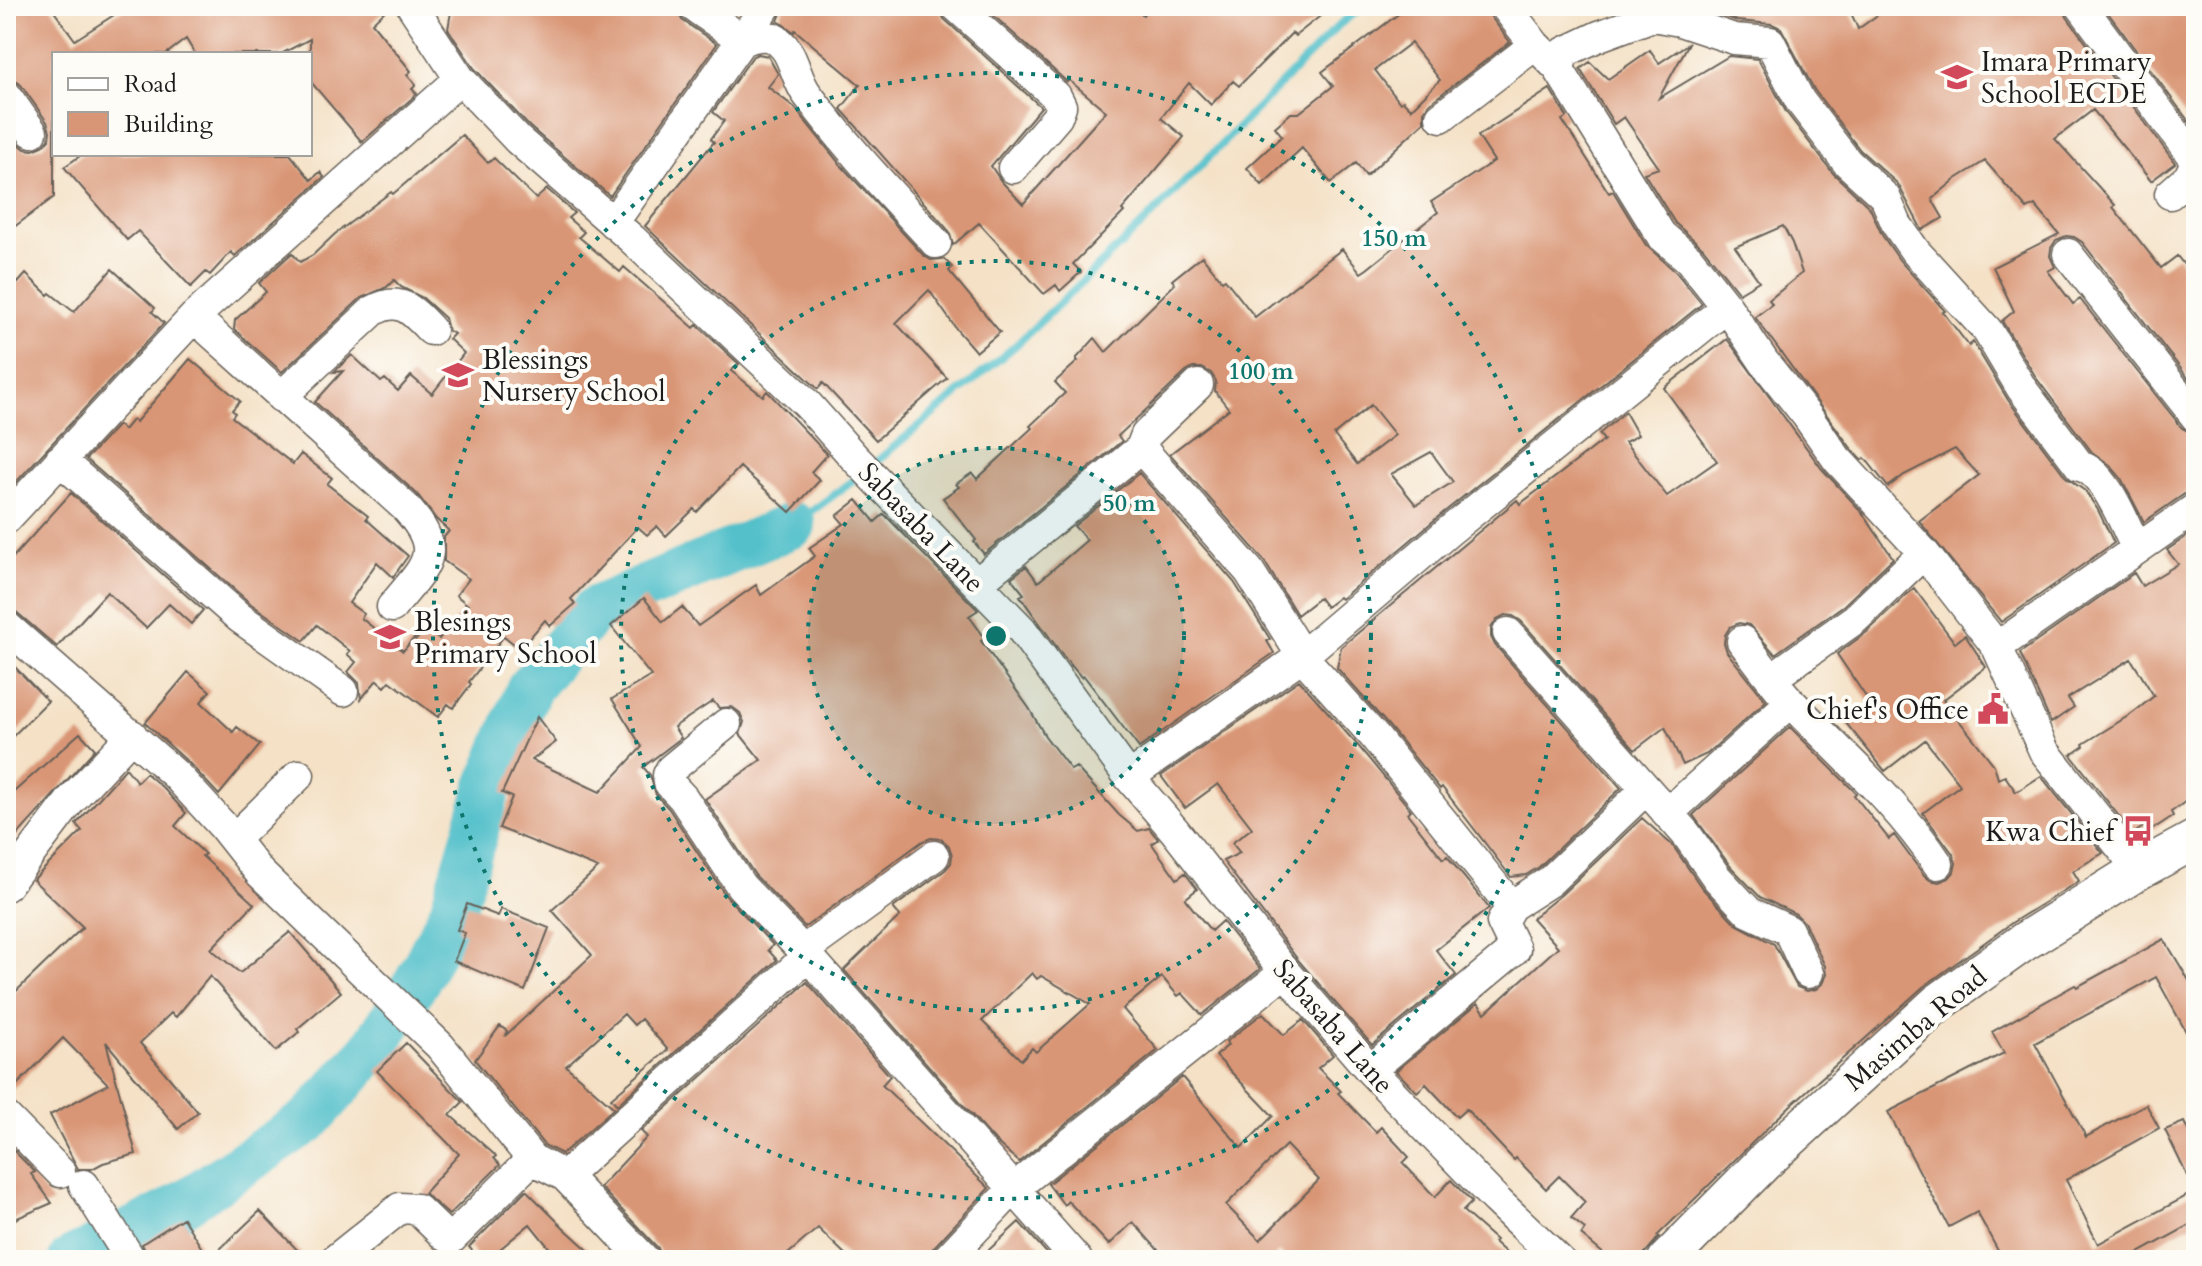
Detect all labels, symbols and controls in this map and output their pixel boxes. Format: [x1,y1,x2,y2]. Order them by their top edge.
place label: Imara Primary School ECDE [1981,43,2152,113]
legend [52,52,312,156]
school or university icon: Imara Primary School ECDE [1940,60,1974,94]
text: Road [124,68,177,101]
text: Building [124,108,214,141]
text: 150 m [1361,222,1428,255]
place label: Blessings Nursery School [482,341,666,411]
text: 100 m [1228,355,1295,388]
school or university icon: Blessings Nursery School [441,358,475,392]
street label: Sabasaba Lane [850,454,993,601]
text: 50 m [1102,487,1156,520]
place label: Blesings Primary School [414,603,597,673]
school or university icon: Blesings Primary School [373,620,407,654]
centre of rings [982,622,1010,650]
place label: Chief's Office [1806,691,1969,729]
public building icon: Chief's Office [1976,692,2010,726]
place label: Kwa Chief [1985,813,2118,851]
bus stop icon: Kwa Chief [2121,814,2155,848]
street label: Sabasaba Lane [1264,951,1402,1102]
street label: Masimba Road [1836,958,1995,1100]

